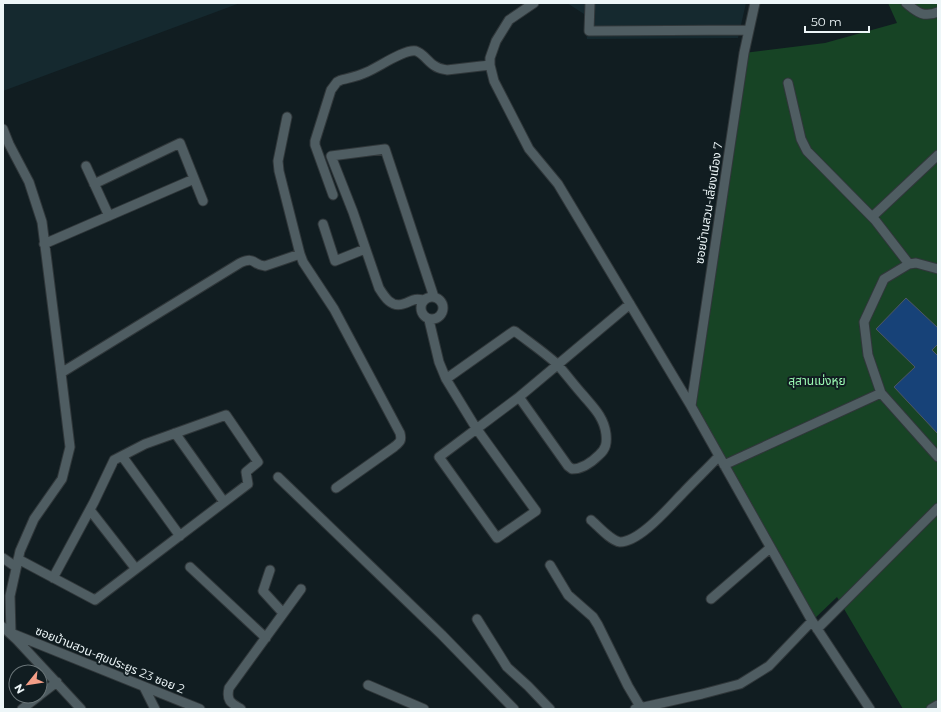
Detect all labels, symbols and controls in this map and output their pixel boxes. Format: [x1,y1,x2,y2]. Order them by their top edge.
scale bar [805,8,869,34]
text: 50 m [811,14,842,29]
street label: ซอยบ้านสวน-เลี่ยงเมือง 7 [690,141,726,265]
park label: สุสานเม่งหุย [788,373,846,388]
street label: ซอยบ้านสวน-ศุขประยูร 23 ซอย 2 [33,623,187,696]
north arrow [8,664,48,704]
text: N [11,682,28,696]

